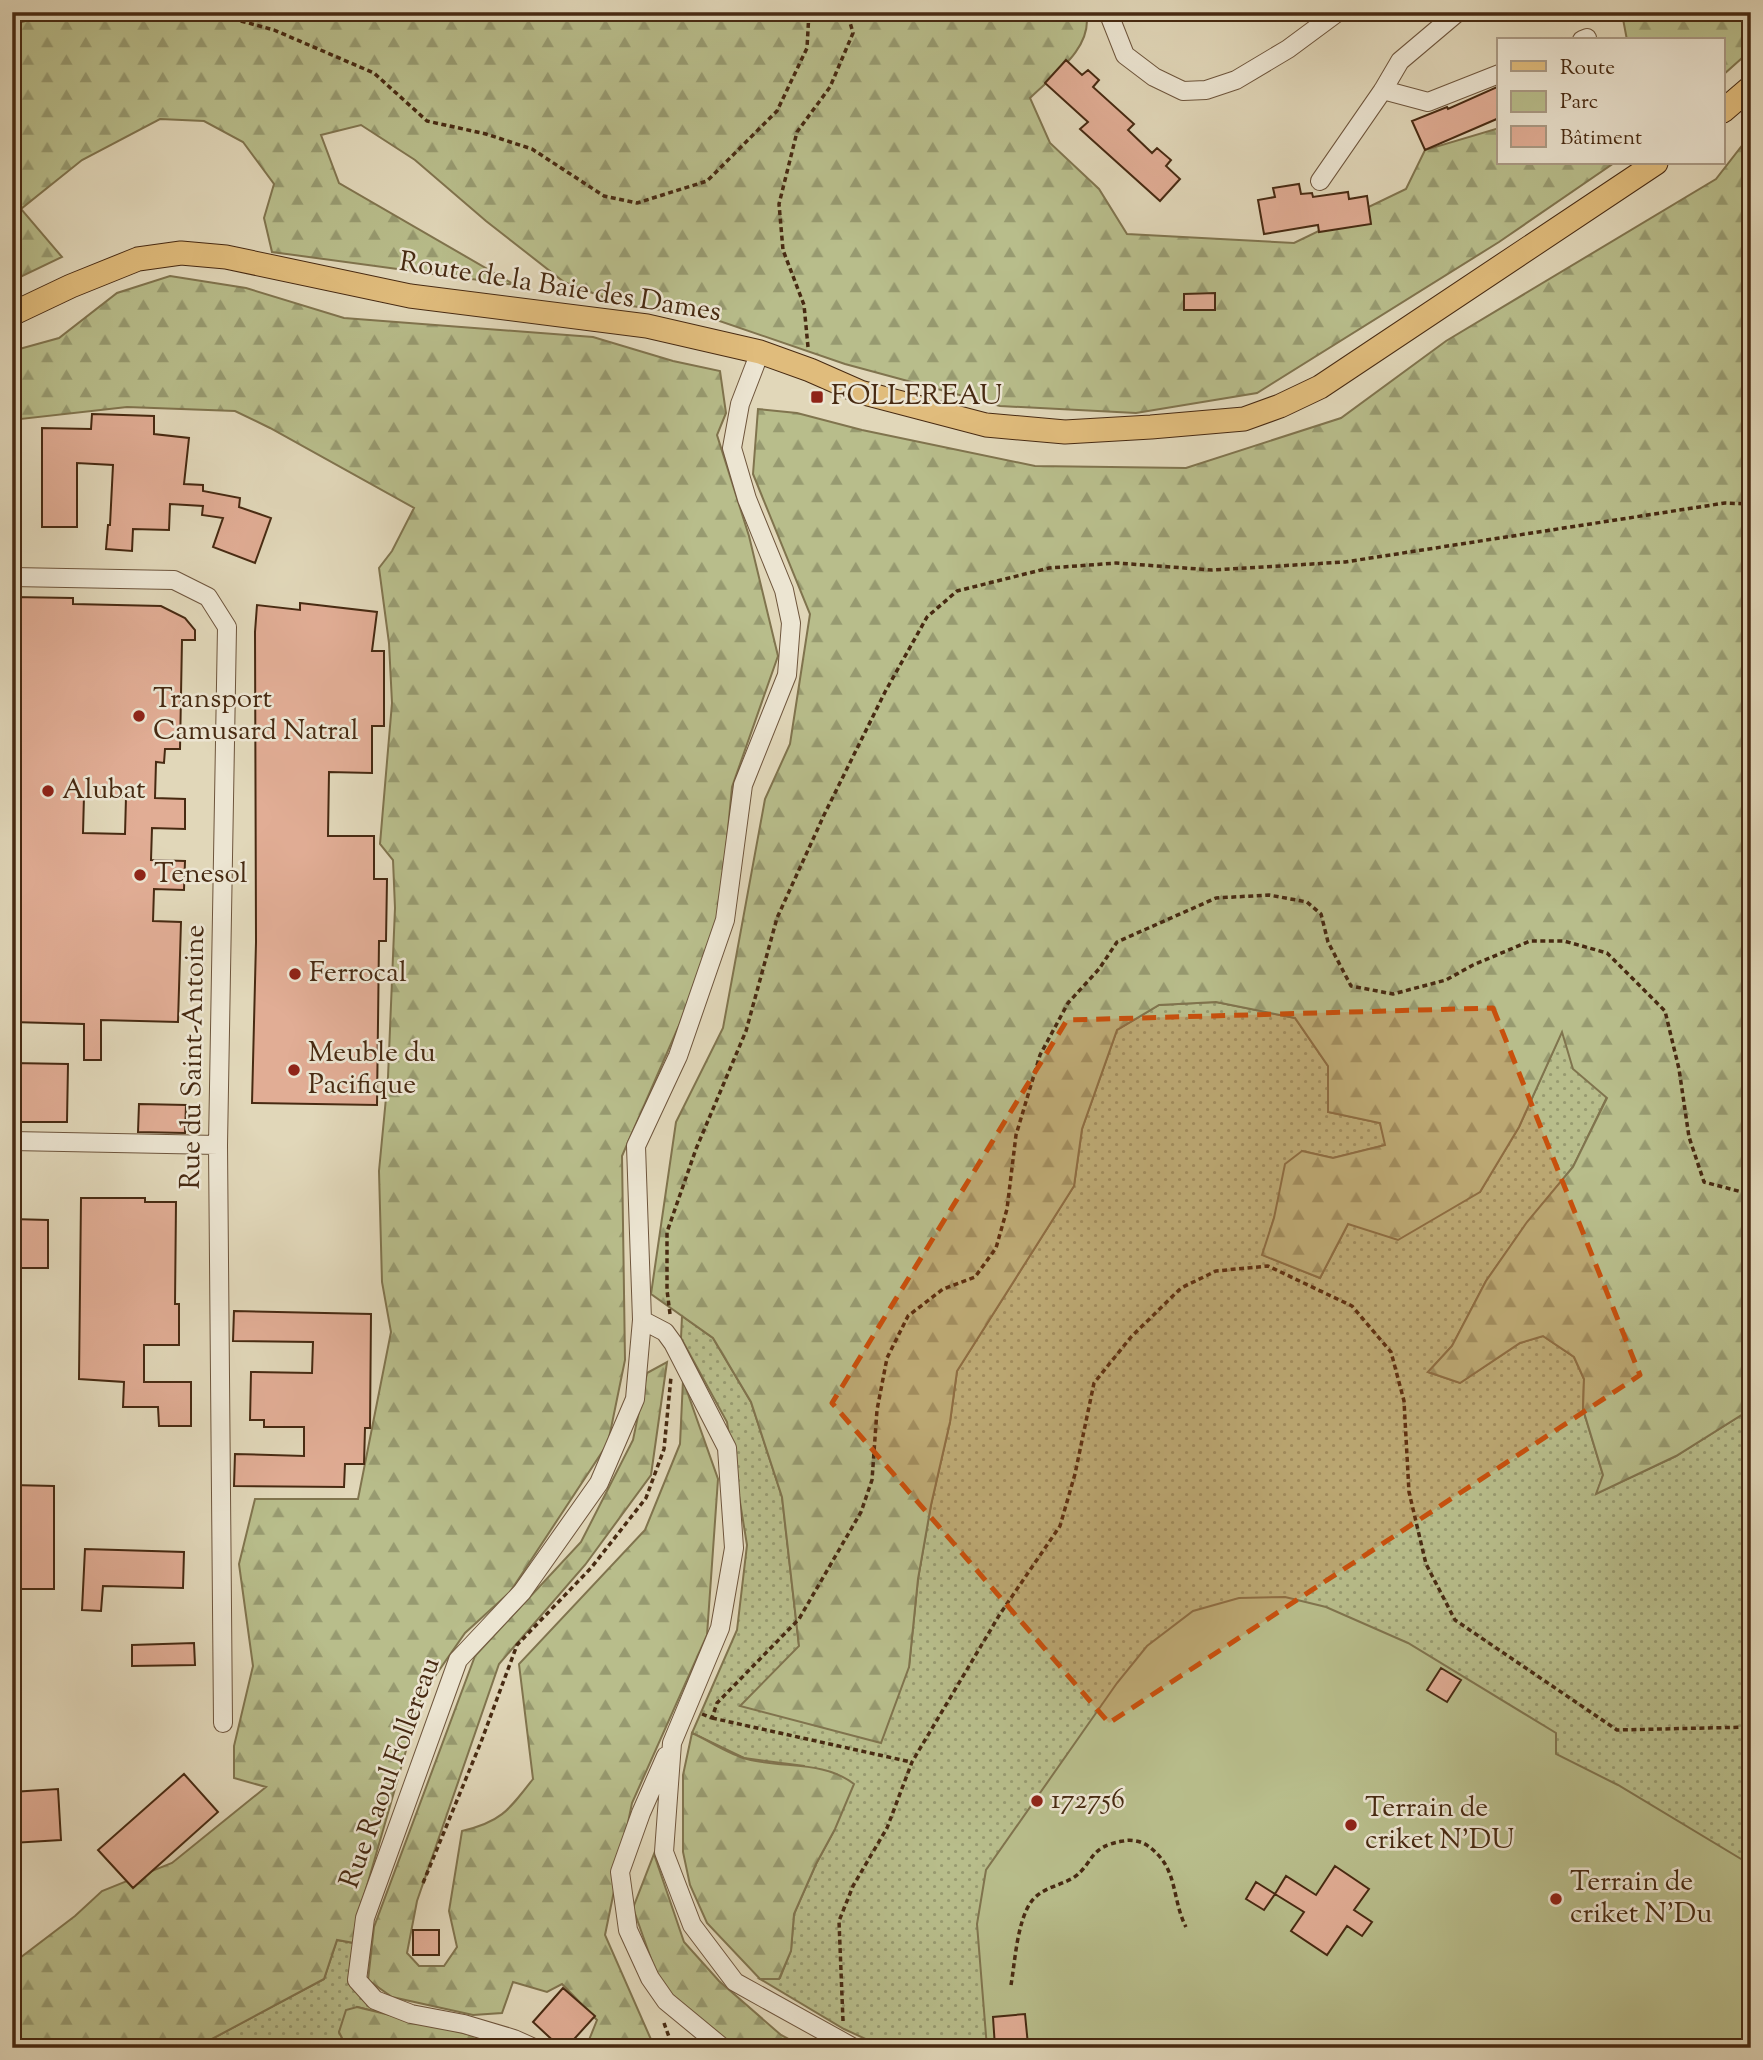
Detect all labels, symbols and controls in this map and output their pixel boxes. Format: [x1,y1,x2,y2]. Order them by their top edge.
legend [1497,38,1724,164]
text: Route [1560,54,1615,84]
text: Parc [1560,88,1598,118]
text: Bâtiment [1560,124,1642,154]
street label: Route de la Baie des Dames [396,243,724,333]
place label: FOLLEREAU [831,377,1002,417]
marker: FOLLEREAU [809,389,825,405]
place label: Transport Camusard Natral [153,680,359,752]
marker: Transport Camusard Natral [131,708,147,724]
place label: Alubat [62,771,146,811]
marker: Alubat [40,783,56,799]
place label: Tenesol [154,855,248,895]
marker: Tenesol [132,867,148,883]
street label: Rue du Saint-Antoine [172,924,216,1190]
place label: Ferrocal [309,954,407,994]
marker: Ferrocal [287,966,303,982]
place label: Meuble du Pacifique [308,1034,436,1106]
marker: Meuble du Pacifique [286,1062,302,1078]
street label: Rue Raoul Follereau [331,1652,451,1894]
place label: 172756 [1051,1781,1125,1821]
place label: Terrain de criket N'DU [1365,1789,1514,1861]
marker: 172756 [1029,1793,1045,1809]
marker: Terrain de criket N'DU [1343,1817,1359,1833]
place label: Terrain de criket N'Du [1570,1863,1712,1935]
marker: Terrain de criket N'Du [1548,1891,1564,1907]

